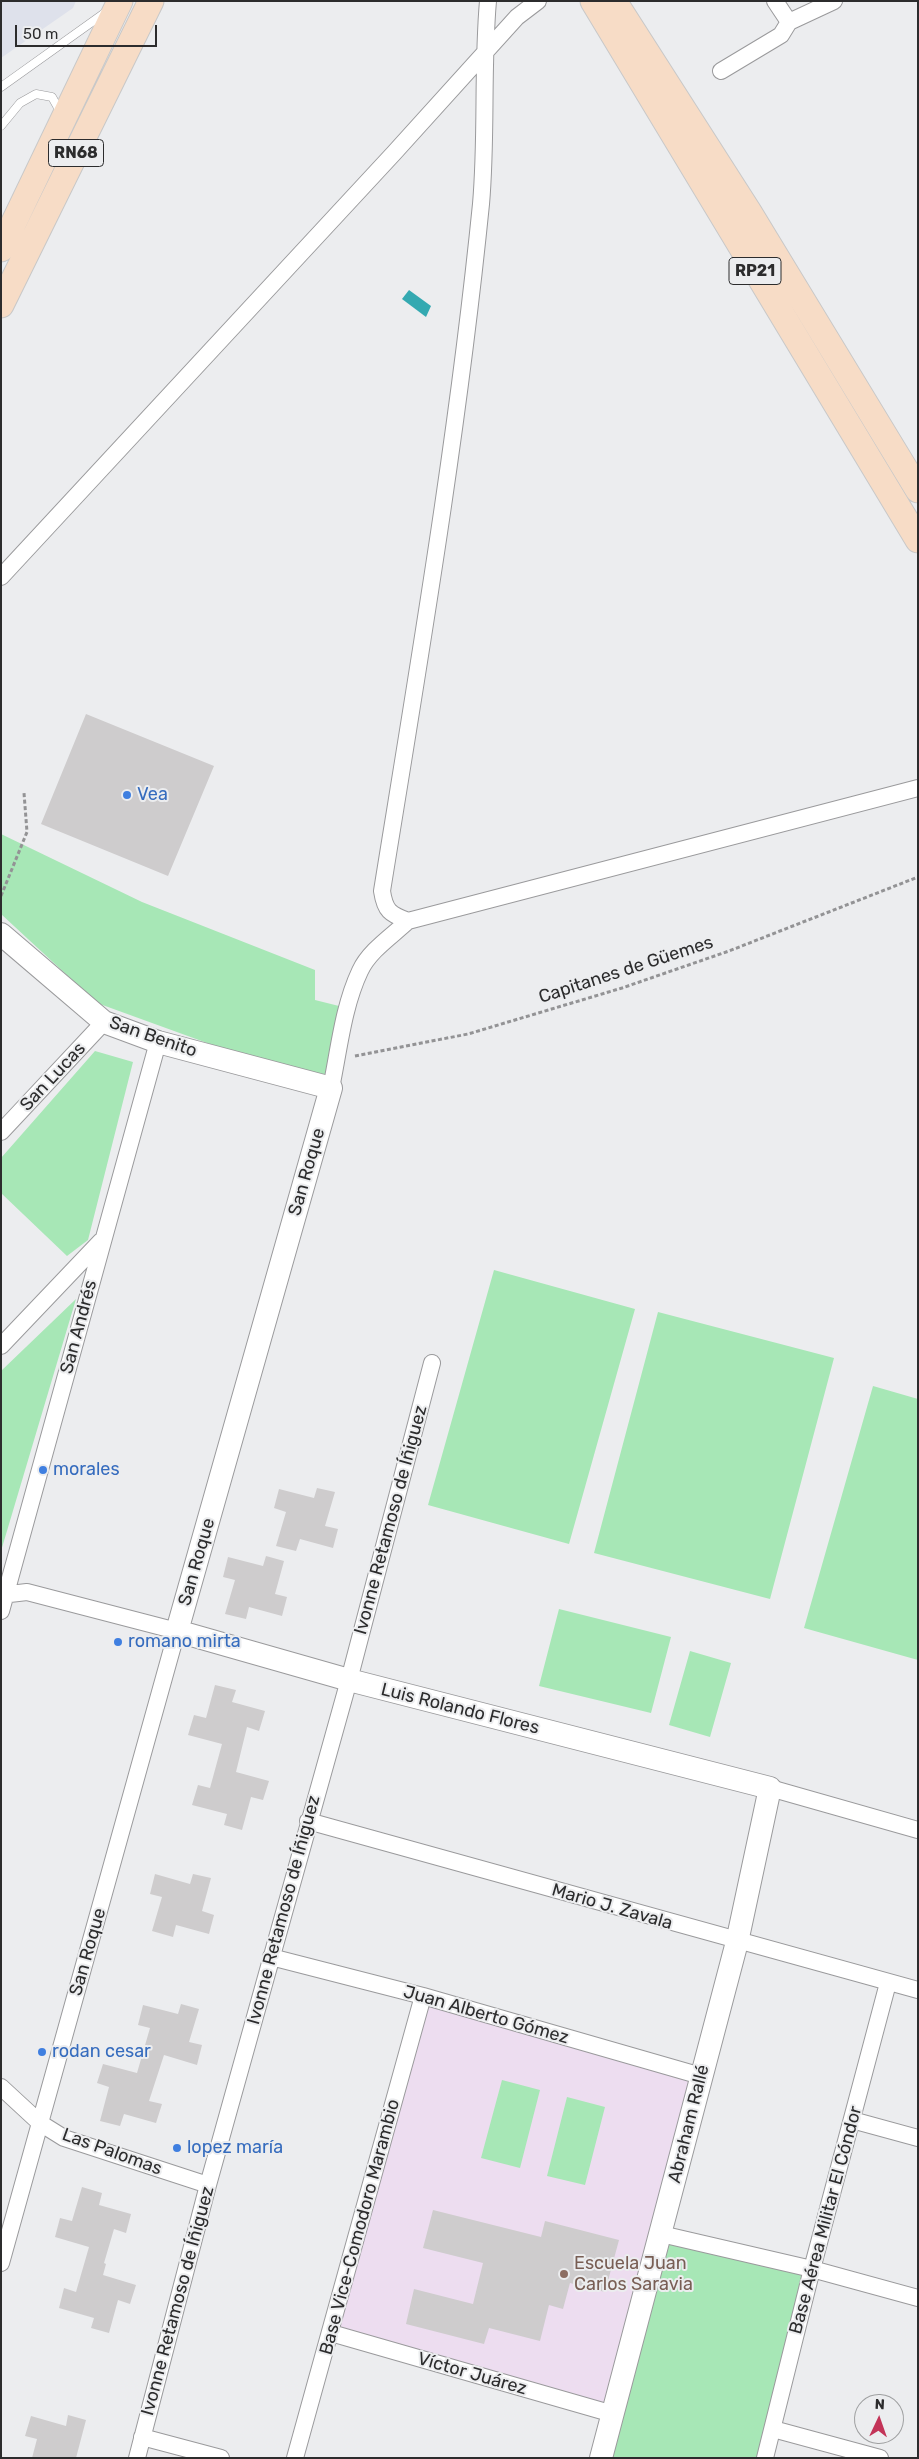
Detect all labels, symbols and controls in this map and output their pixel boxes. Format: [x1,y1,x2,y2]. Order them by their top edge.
scale bar [18,15,160,47]
text: 50 m [23,25,58,43]
road number: RN68 [48,140,104,167]
road number: RP21 [729,258,781,284]
place label: Vea [137,784,168,806]
marker: Vea [121,789,133,801]
street label: Capitanes de Güemes [536,932,716,1008]
street label: San Benito [106,1012,200,1062]
street label: San Lucas [16,1038,90,1116]
street label: San Roque [284,1126,330,1218]
street label: San Andrés [56,1278,102,1376]
street label: Ivonne Retamoso de Íñiguez [350,1403,432,1637]
place label: morales [53,1459,120,1481]
marker: morales [37,1464,49,1476]
street label: San Roque [174,1516,220,1608]
place label: romano mirta [128,1631,241,1653]
marker: romano mirta [112,1636,124,1648]
street label: Luis Rolando Flores [379,1679,541,1739]
street label: Ivonne Retamoso de Íñiguez [243,1793,325,2027]
street label: Mario J. Zavala [549,1879,675,1935]
street label: San Roque [65,1906,111,1998]
street label: Juan Alberto Gómez [401,1981,571,2049]
place label: rodan cesar [52,2041,151,2063]
marker: rodan cesar [36,2046,48,2058]
street label: Abraham Rallé [664,2063,714,2185]
street label: Base Vice-Comodoro Marambio [315,2097,405,2357]
street label: Base Aérea Militar El Cóndor [785,2104,867,2336]
street label: Las Palomas [59,2124,165,2180]
place label: lopez maría [187,2137,283,2159]
marker: lopez maría [171,2142,183,2154]
street label: Ivonne Retamoso de Íñiguez [137,2184,219,2418]
place label: Escuela Juan Carlos Saravia [574,2253,693,2296]
marker: Escuela Juan Carlos Saravia [558,2268,570,2280]
street label: Víctor Juárez [415,2348,529,2400]
north arrow [854,2394,904,2444]
text: N [874,2396,885,2413]

